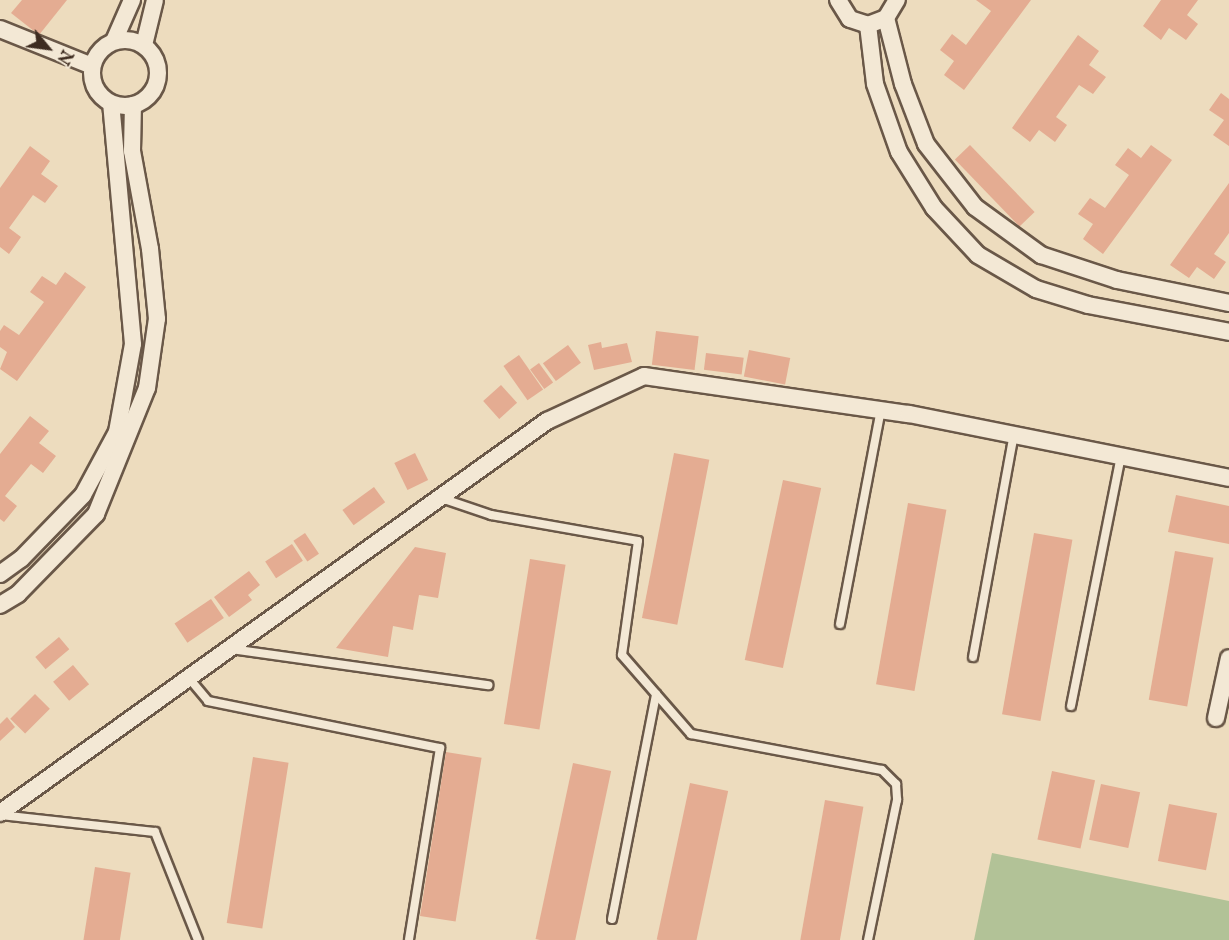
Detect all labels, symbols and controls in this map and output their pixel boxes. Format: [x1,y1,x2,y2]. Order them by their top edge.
north arrow [18,18,78,78]
text: N [52,46,76,68]

